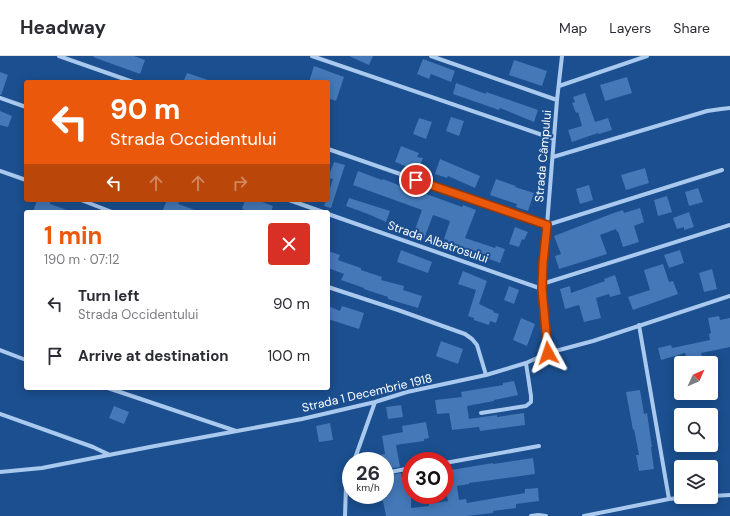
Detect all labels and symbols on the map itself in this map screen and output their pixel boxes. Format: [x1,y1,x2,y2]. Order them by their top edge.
street label: Strada Câmpului [531,109,555,203]
pin [399,163,433,197]
street label: Strada Albatrosului [385,217,491,267]
position arrow [527,332,569,374]
north arrow [674,356,718,400]
street label: Strada 1 Decembrie 1918 [300,370,434,416]
speed limit sign: 30 [402,452,454,504]

